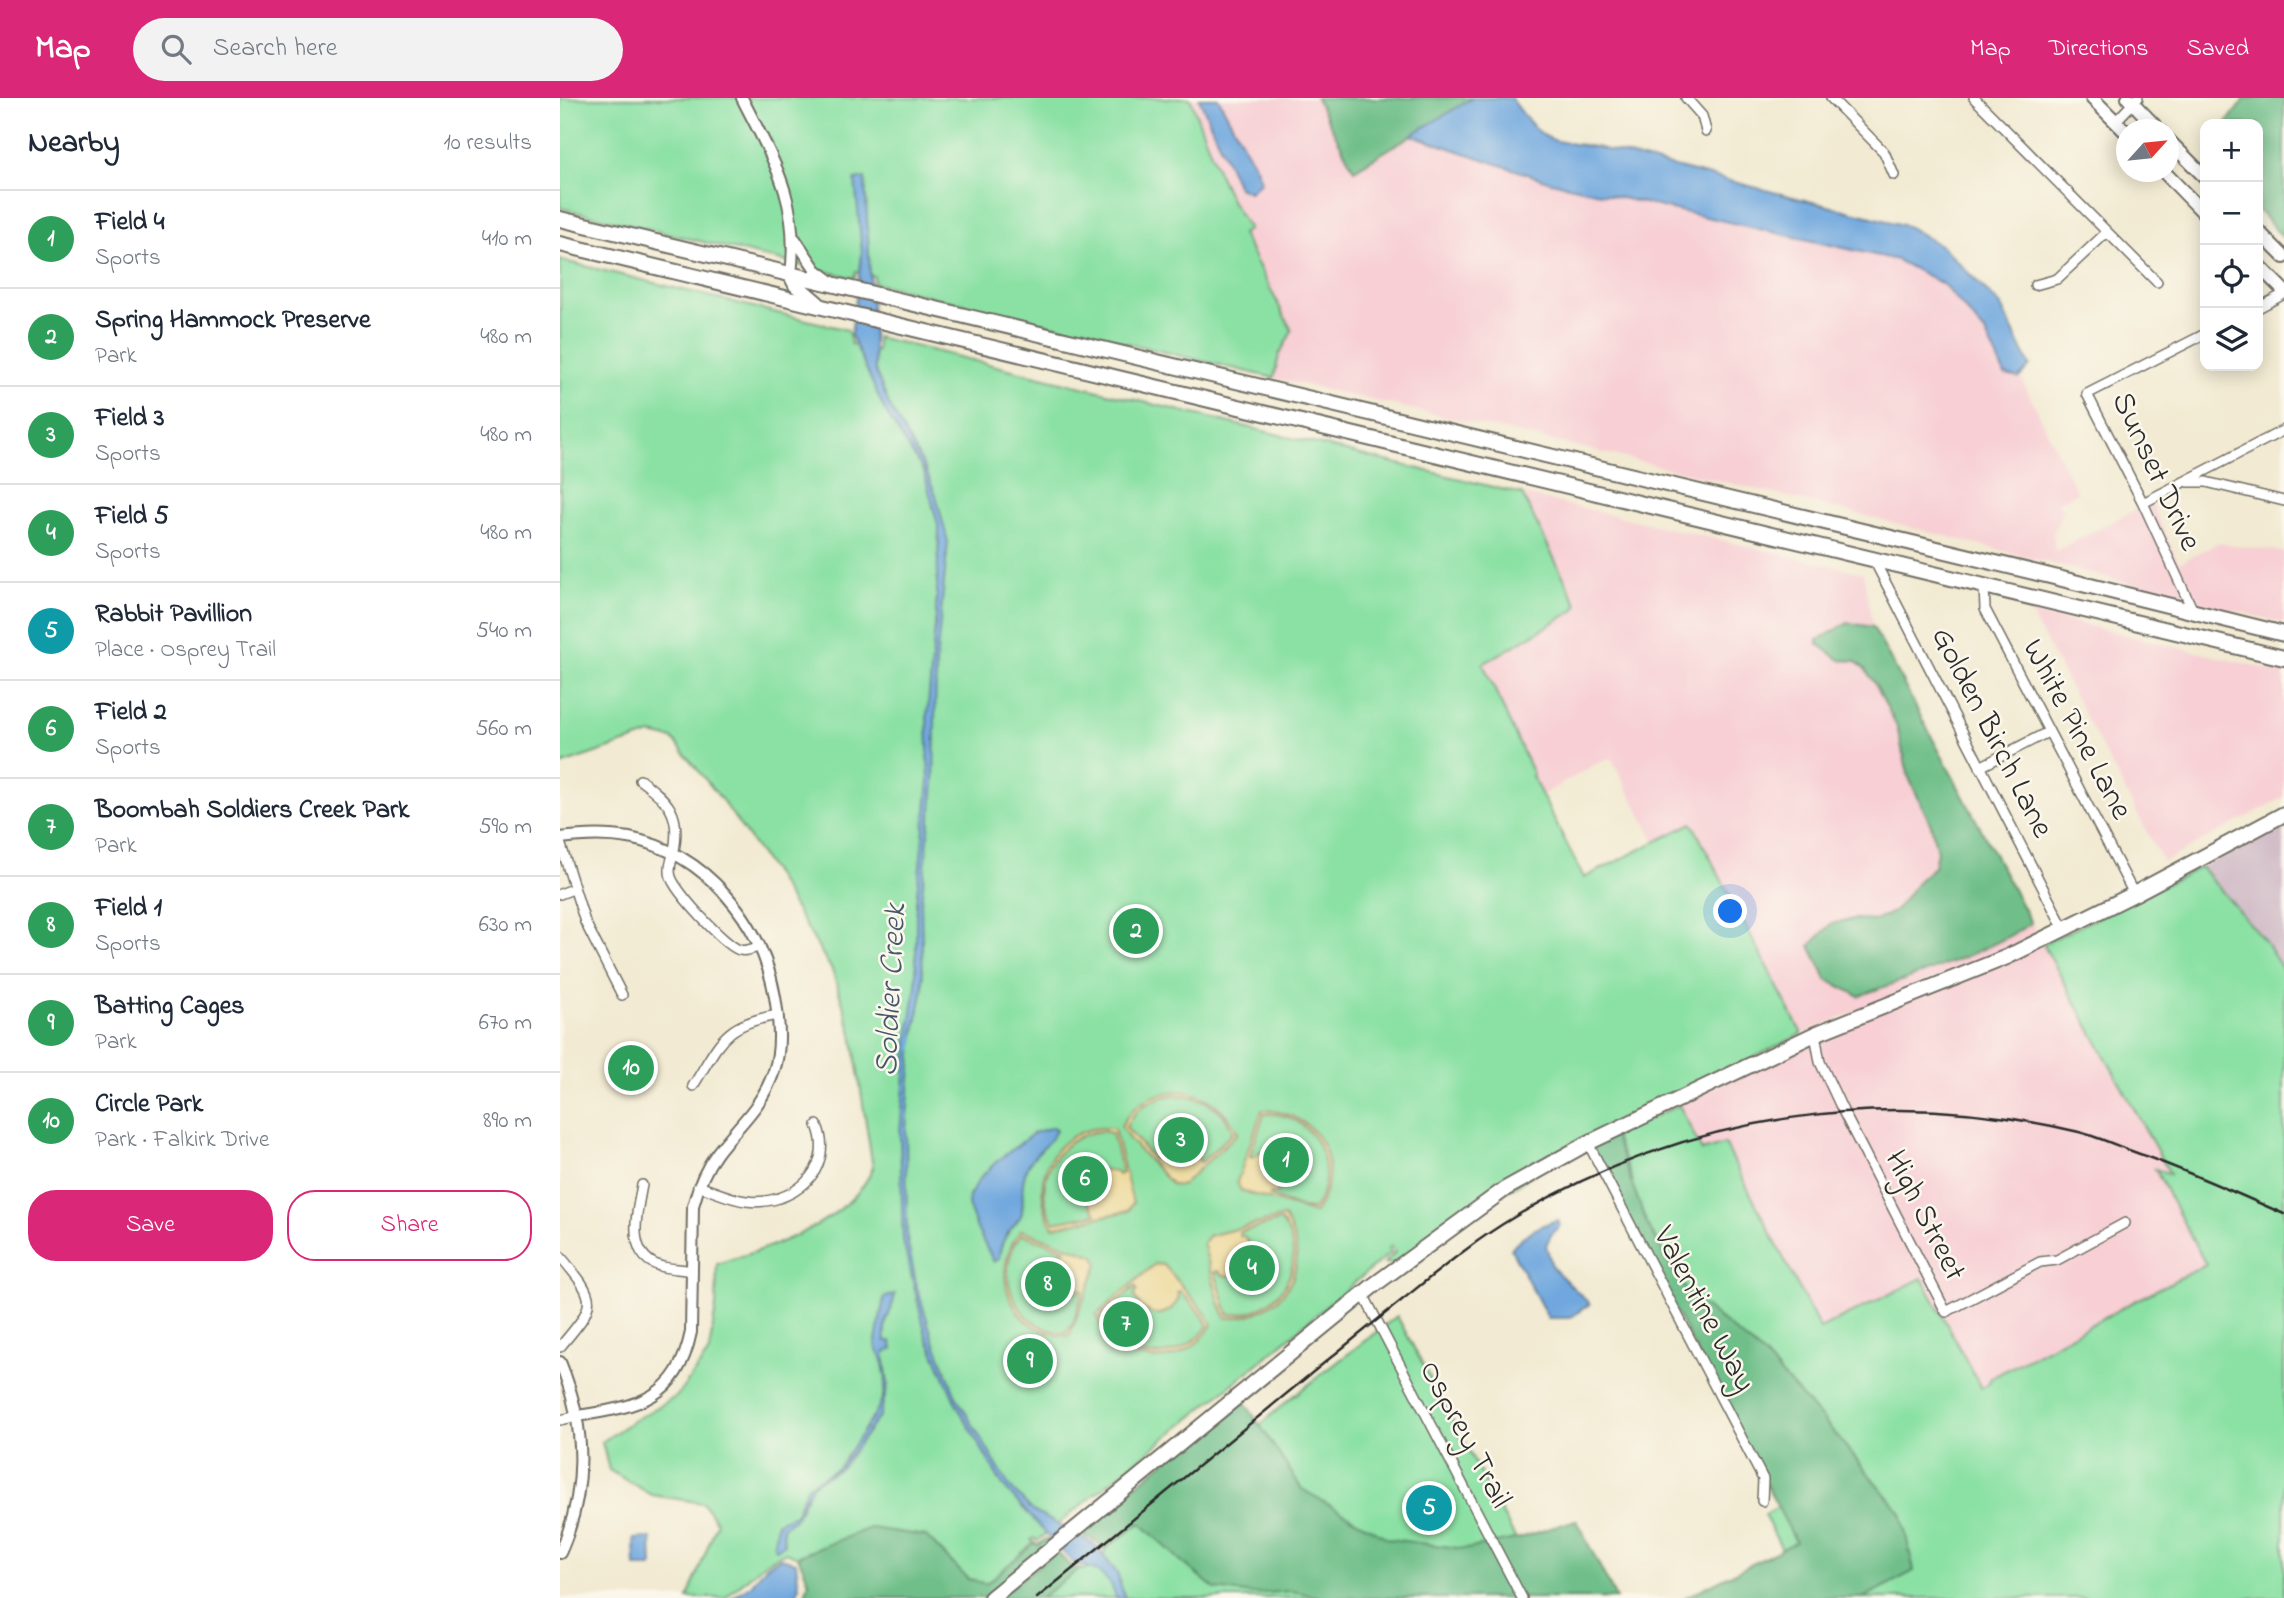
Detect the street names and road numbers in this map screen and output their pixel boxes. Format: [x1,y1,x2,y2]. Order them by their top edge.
street label: Sunset Drive [2098,385,2213,560]
street label: Golden Birch Lane [1918,619,2065,847]
street label: White Pine Lane [2009,631,2144,829]
street label: High Street [1871,1142,1977,1290]
street label: Valentine Way [1639,1218,1767,1402]
street label: Osprey Trail [1405,1353,1523,1517]

